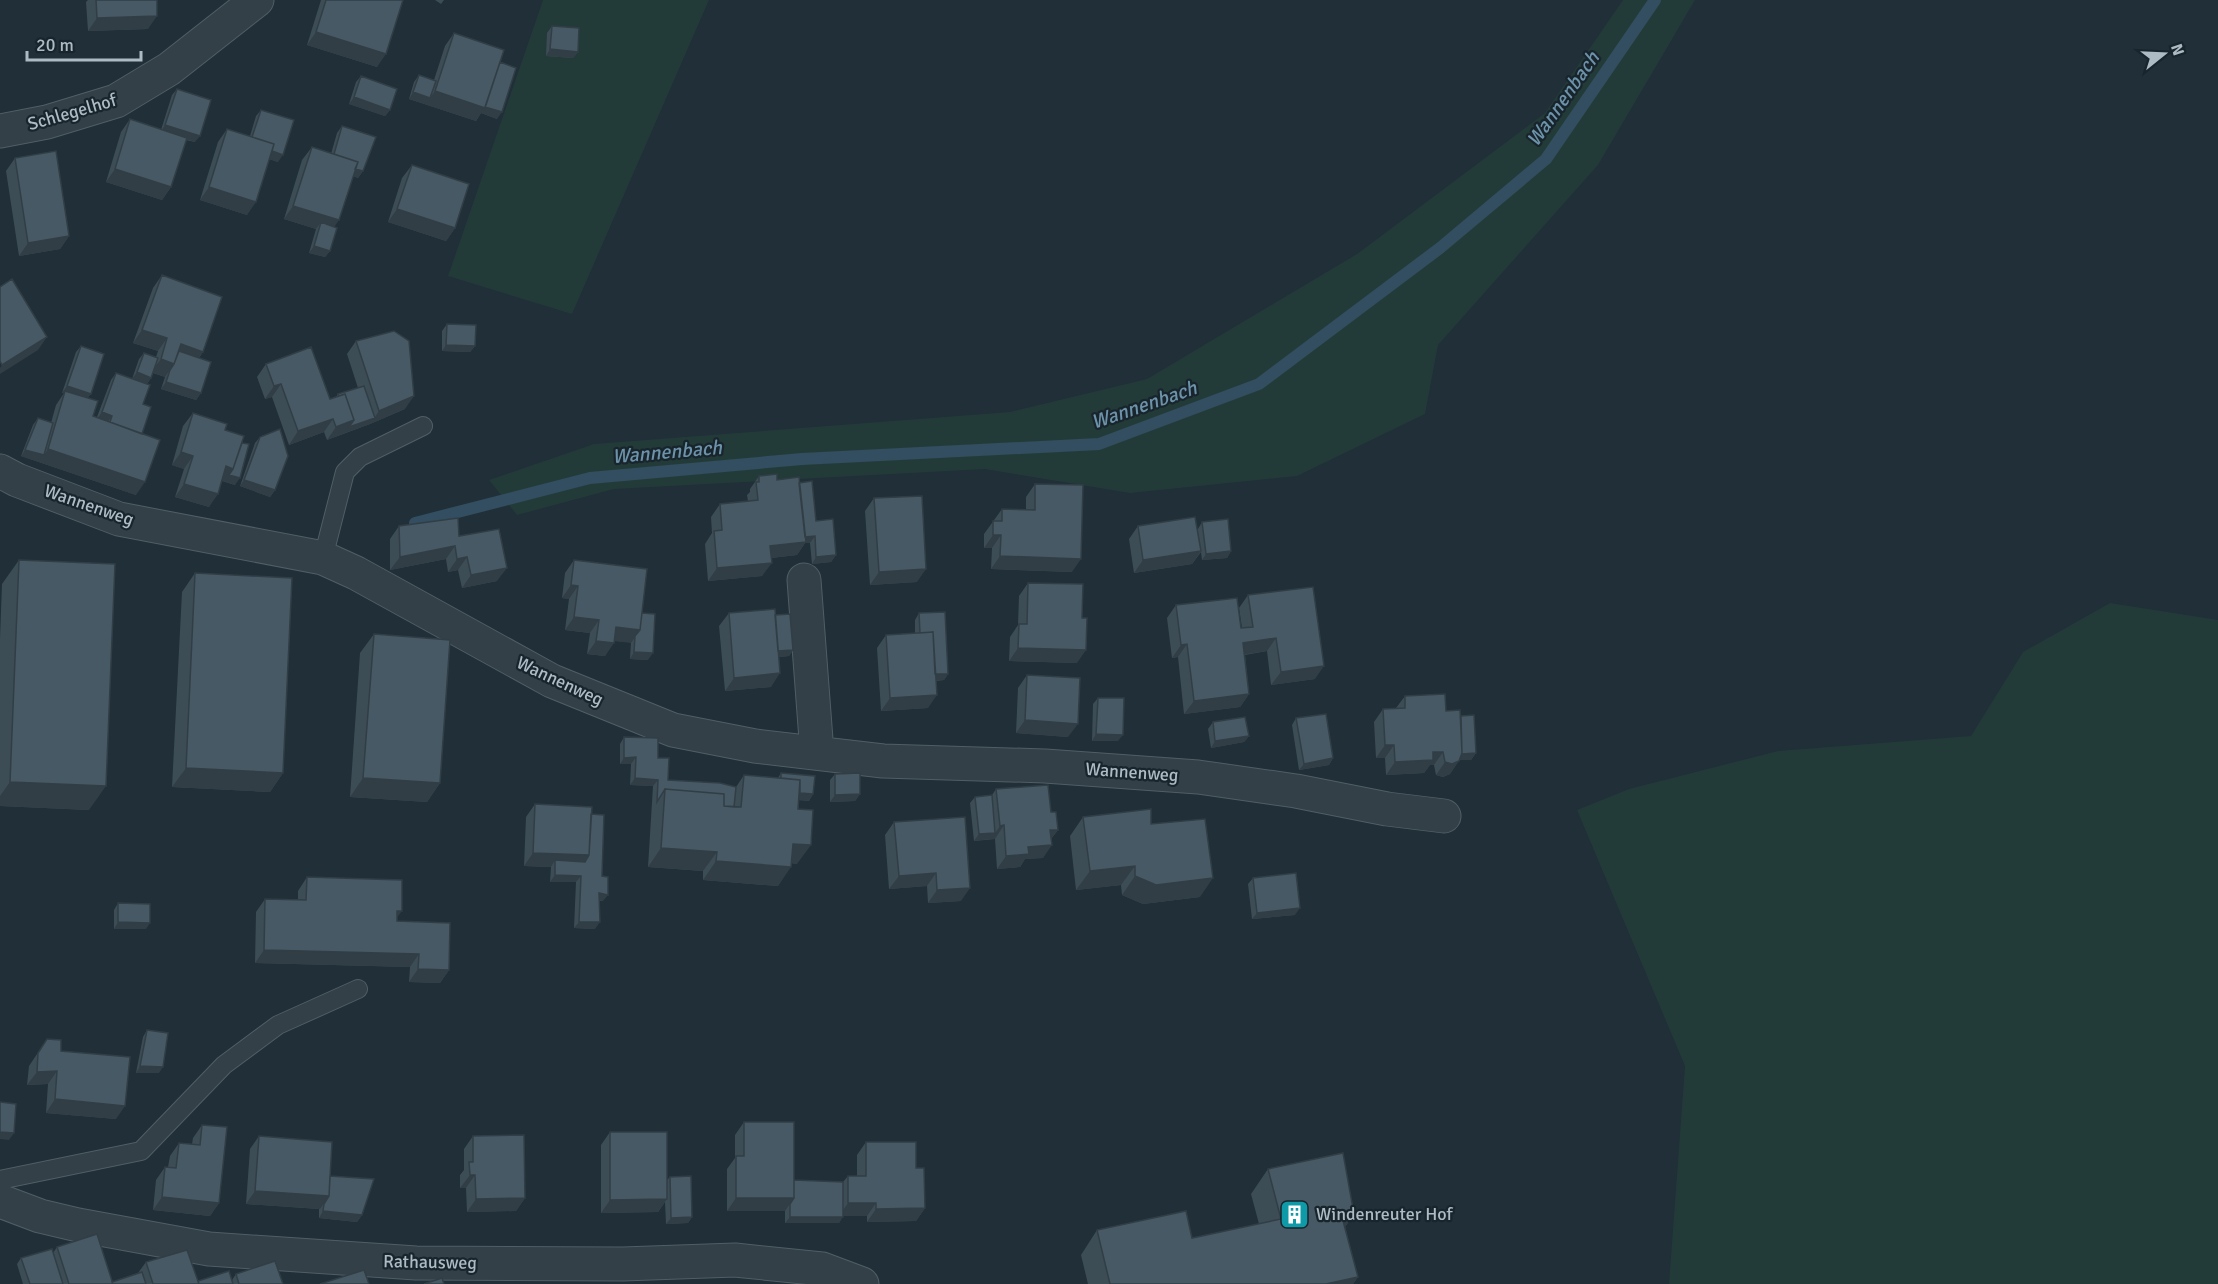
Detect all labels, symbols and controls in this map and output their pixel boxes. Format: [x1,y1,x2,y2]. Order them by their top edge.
scale bar [27,24,141,62]
north arrow [2134,24,2194,84]
text: 20 m [36,34,74,56]
text: N [2166,41,2189,58]
water label: Wannenbach [1521,46,1605,151]
street label: Schlegelhof [25,89,120,135]
water label: Wannenbach [1088,375,1201,435]
water label: Wannenbach [611,435,724,469]
street label: Wannenweg [41,479,137,531]
street label: Wannenweg [513,651,607,711]
street label: Wannenweg [1085,758,1179,786]
building icon: Windenreuter Hof [1279,1198,1311,1230]
place label: Windenreuter Hof [1316,1203,1454,1225]
street label: Rathausweg [383,1250,477,1274]

